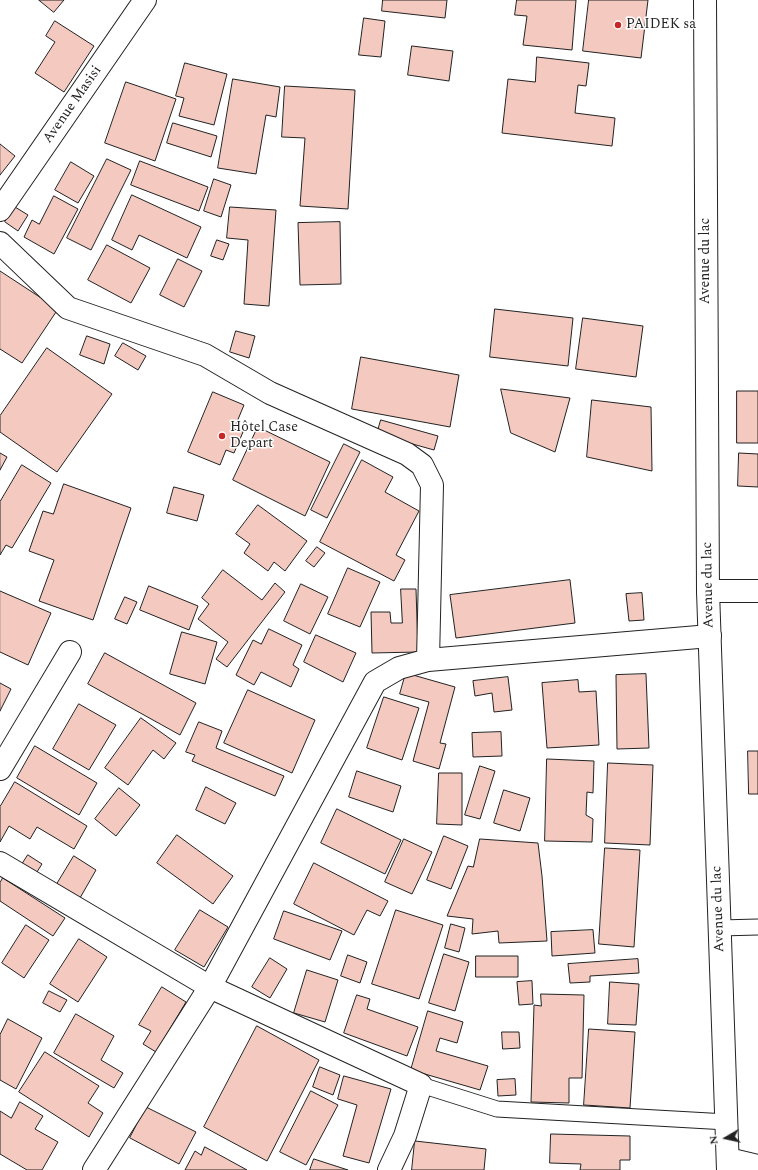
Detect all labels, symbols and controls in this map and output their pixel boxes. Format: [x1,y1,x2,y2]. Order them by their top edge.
place label: PAIDEK sa [626,17,696,33]
marker: PAIDEK sa [613,20,623,30]
street label: Avenue Masisi [40,63,106,147]
street label: Avenue du lac [698,218,714,304]
place label: Hôtel Case Depart [230,420,298,452]
marker: Hôtel Case Depart [217,431,227,441]
street label: Avenue du lac [700,542,718,628]
street label: Avenue du lac [709,865,729,953]
north arrow [706,1118,746,1158]
text: N [705,1134,723,1146]

